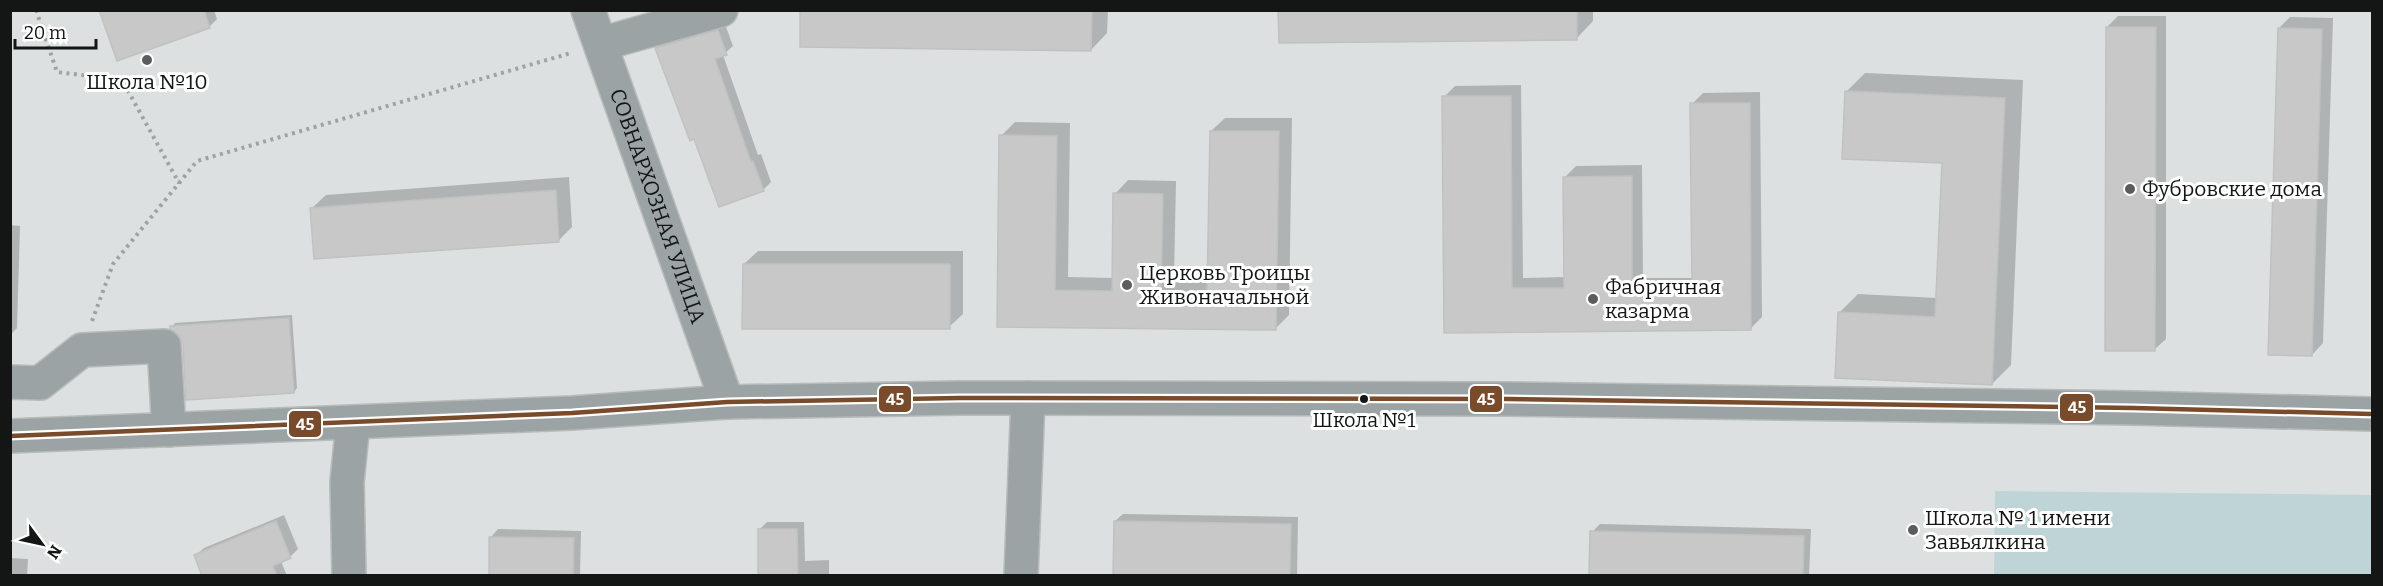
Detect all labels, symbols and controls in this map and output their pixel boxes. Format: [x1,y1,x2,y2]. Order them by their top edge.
scale bar [15,12,96,50]
text: 20 m [24,22,66,44]
marker: Школа №10 [140,53,154,67]
place label: Школа №10 [86,69,208,95]
street label: СОВНАРХОЗНАЯ УЛИЦА [604,85,711,327]
place label: Фубровские дома [2142,176,2322,202]
marker: Фубровские дома [2123,182,2137,196]
place label: Церковь Троицы Живоначальной [1139,260,1310,310]
place label: Фабричная казарма [1605,274,1721,324]
marker: Церковь Троицы Живоначальной [1120,278,1134,292]
marker: Фабричная казарма [1586,292,1600,306]
line badge: 45 [878,385,912,413]
line badge: 45 [1469,385,1503,413]
text: 45 [886,390,904,409]
text: 45 [1477,390,1495,409]
marker: Школа №1 [1358,393,1370,405]
line badge: 45 [2059,393,2094,422]
text: 45 [2068,398,2086,417]
place label: Школа №1 [1313,408,1415,432]
line badge: 45 [288,410,322,438]
text: 45 [296,415,314,434]
place label: Школа № 1 имени Завьялкина [1925,505,2111,555]
north arrow [12,514,72,574]
marker: Школа № 1 имени Завьялкина [1906,523,1920,537]
text: N [43,542,65,562]

